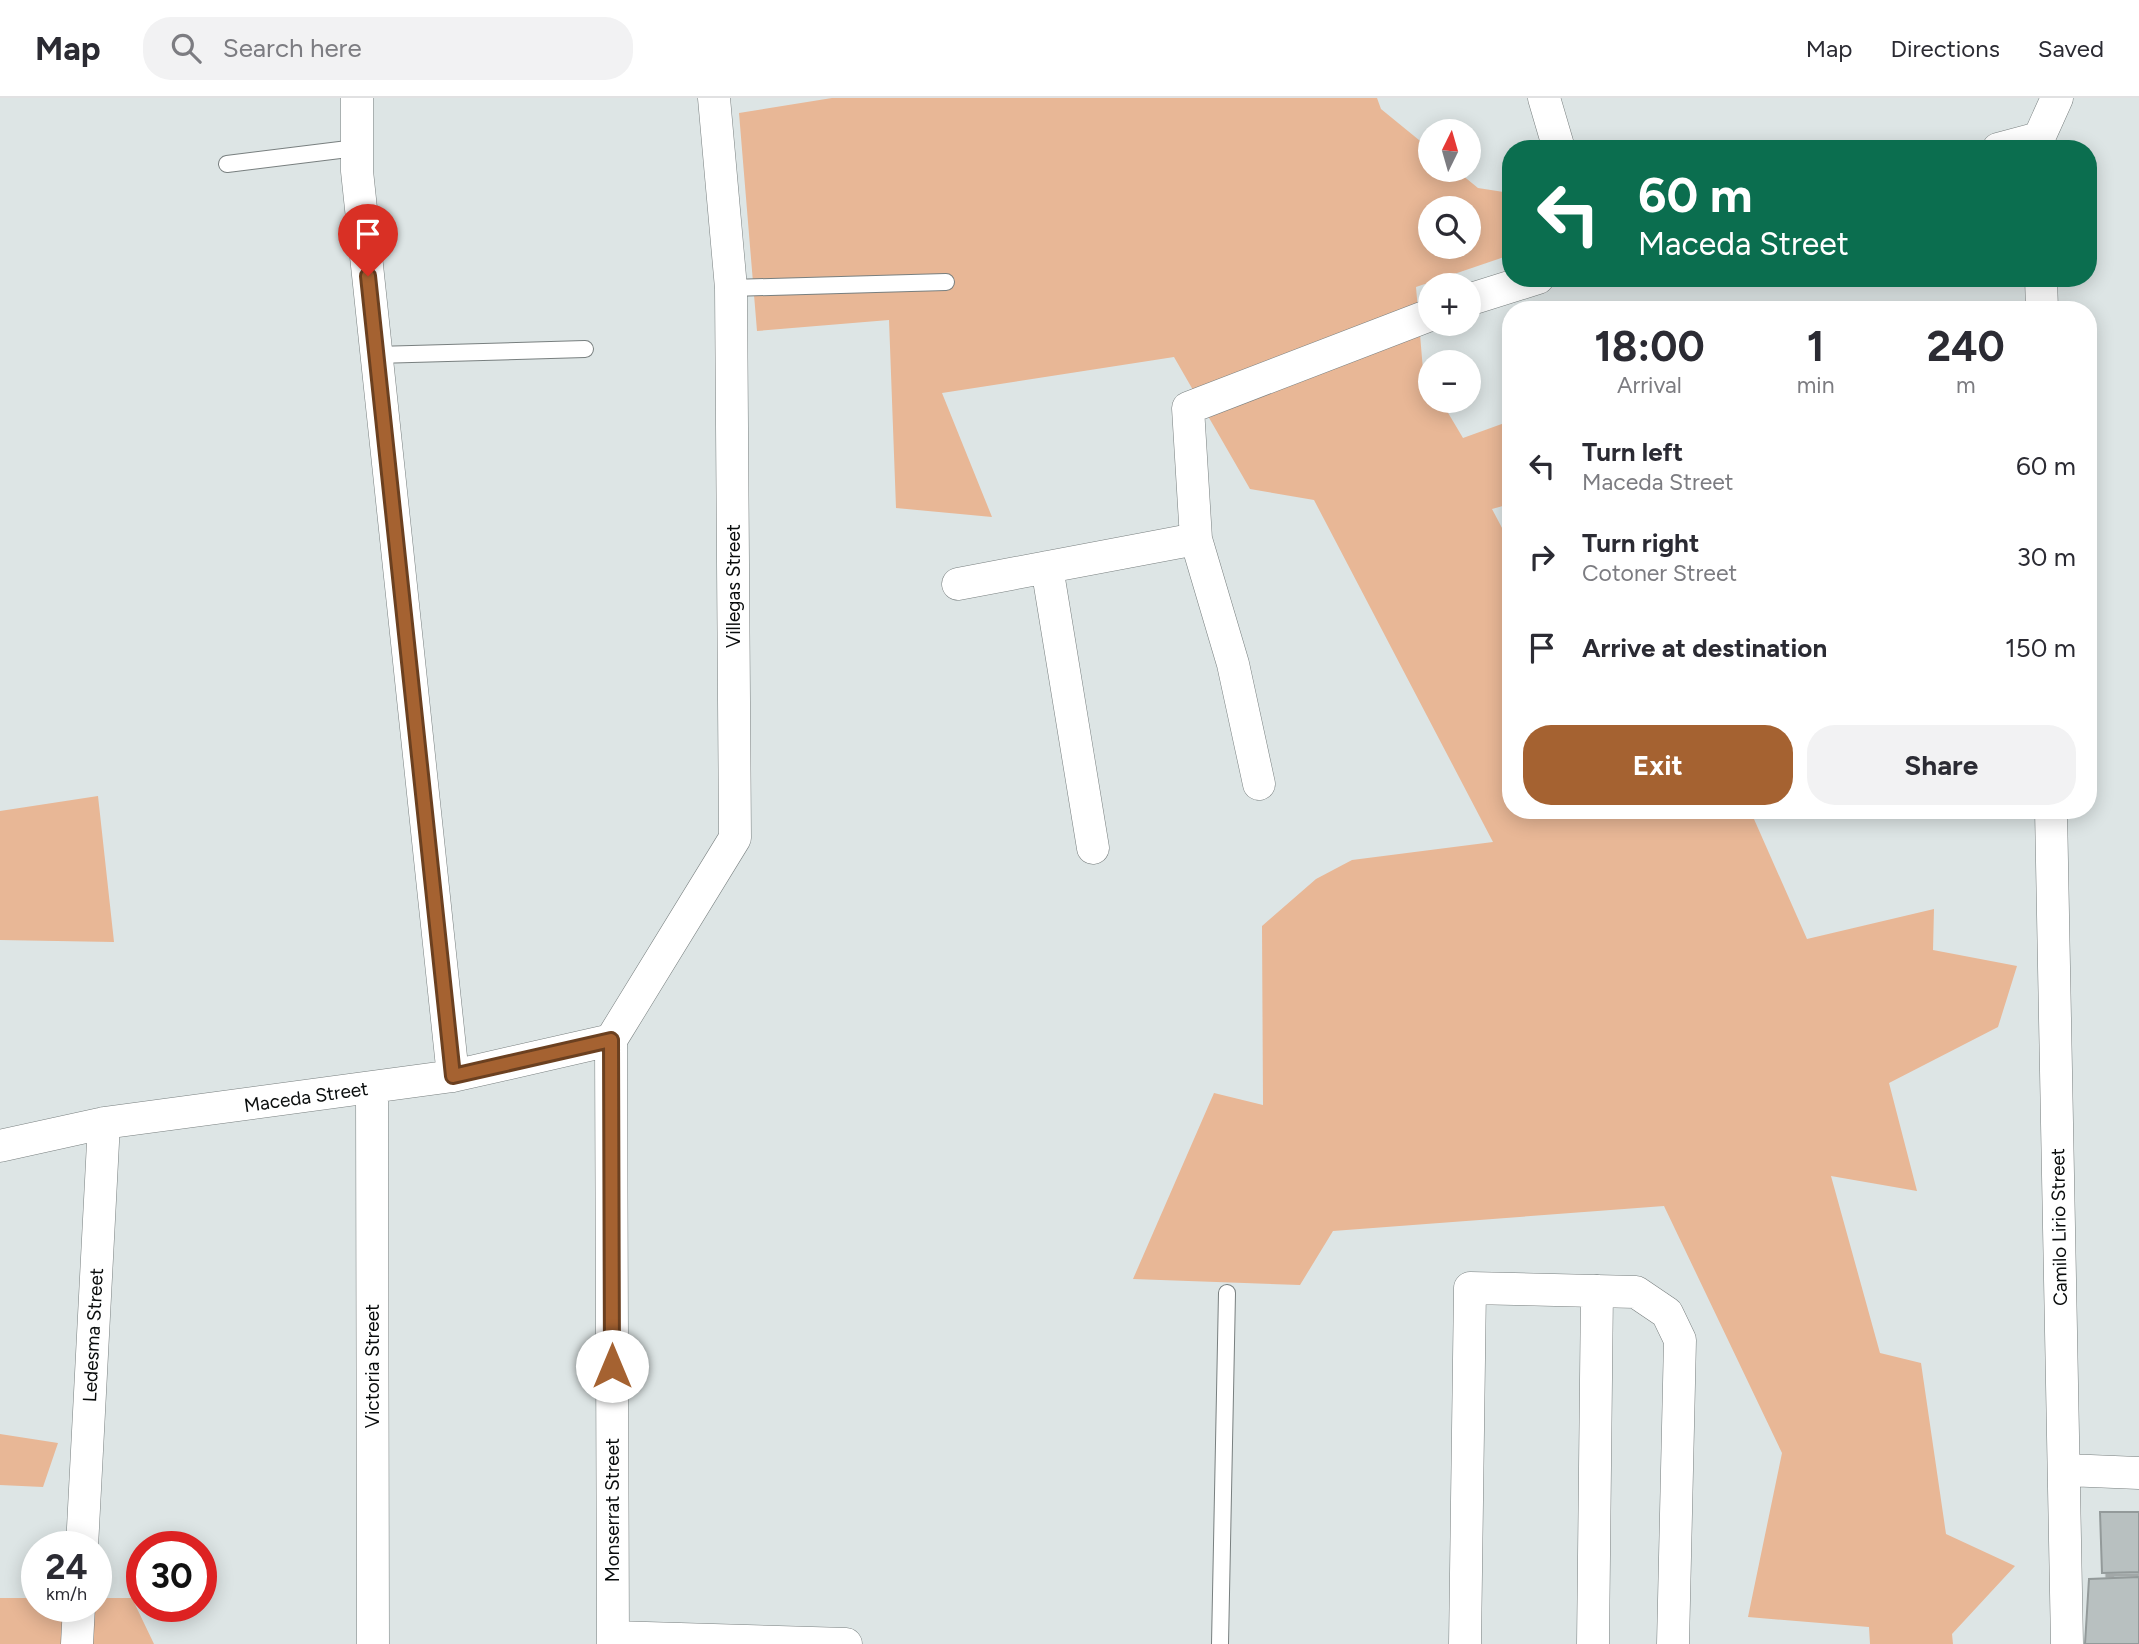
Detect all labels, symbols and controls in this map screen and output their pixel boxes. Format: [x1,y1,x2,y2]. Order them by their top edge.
search box [143,17,633,80]
text: Map [35,29,101,68]
icon: search [167,29,205,67]
text: Search here [223,32,362,64]
text: Map [1806,34,1852,63]
text: Directions [1890,34,2000,63]
text: Saved [2038,34,2104,63]
north arrow [1418,119,1480,182]
map controls [1418,119,1481,413]
text: 60 m [1638,165,1753,224]
icon: left [1523,168,1614,259]
button: search [1418,196,1481,259]
pin [338,204,398,276]
icon: arrive [349,215,387,253]
text: Maceda Street [1638,225,1849,263]
button: + [1418,273,1481,336]
text: 18:00 [1594,321,1705,372]
text: 1 [1807,321,1825,372]
text: 240 [1927,321,2005,372]
button: − [1418,350,1481,413]
text: Arrival [1617,371,1682,399]
text: min [1797,371,1835,399]
text: m [1956,371,1976,399]
text: Turn left [1582,436,1683,468]
icon: left [1523,447,1561,485]
text: 60 m [2016,450,2076,482]
text: Maceda Street [1582,468,1733,496]
street label: Villegas Street [722,524,745,648]
text: Turn right [1582,527,1699,559]
icon: right [1523,538,1561,576]
text: 30 m [2017,541,2076,573]
text: Cotoner Street [1582,559,1737,587]
icon: arrive [1523,629,1561,667]
text: Arrive at destination [1582,632,1827,664]
text: 150 m [2005,632,2076,664]
button: Exit [1523,725,1793,805]
button: Share [1807,725,2076,805]
street label: Maceda Street [242,1077,370,1117]
street label: Camilo Lirio Street [2046,1148,2072,1306]
street label: Ledesma Street [78,1267,108,1403]
street label: Victoria Street [361,1304,384,1428]
position arrow [575,1329,649,1403]
street label: Monserrat Street [601,1438,624,1582]
speed limit sign: 30 [126,1531,217,1622]
text: 24 [45,1546,88,1588]
text: km/h [46,1583,87,1605]

